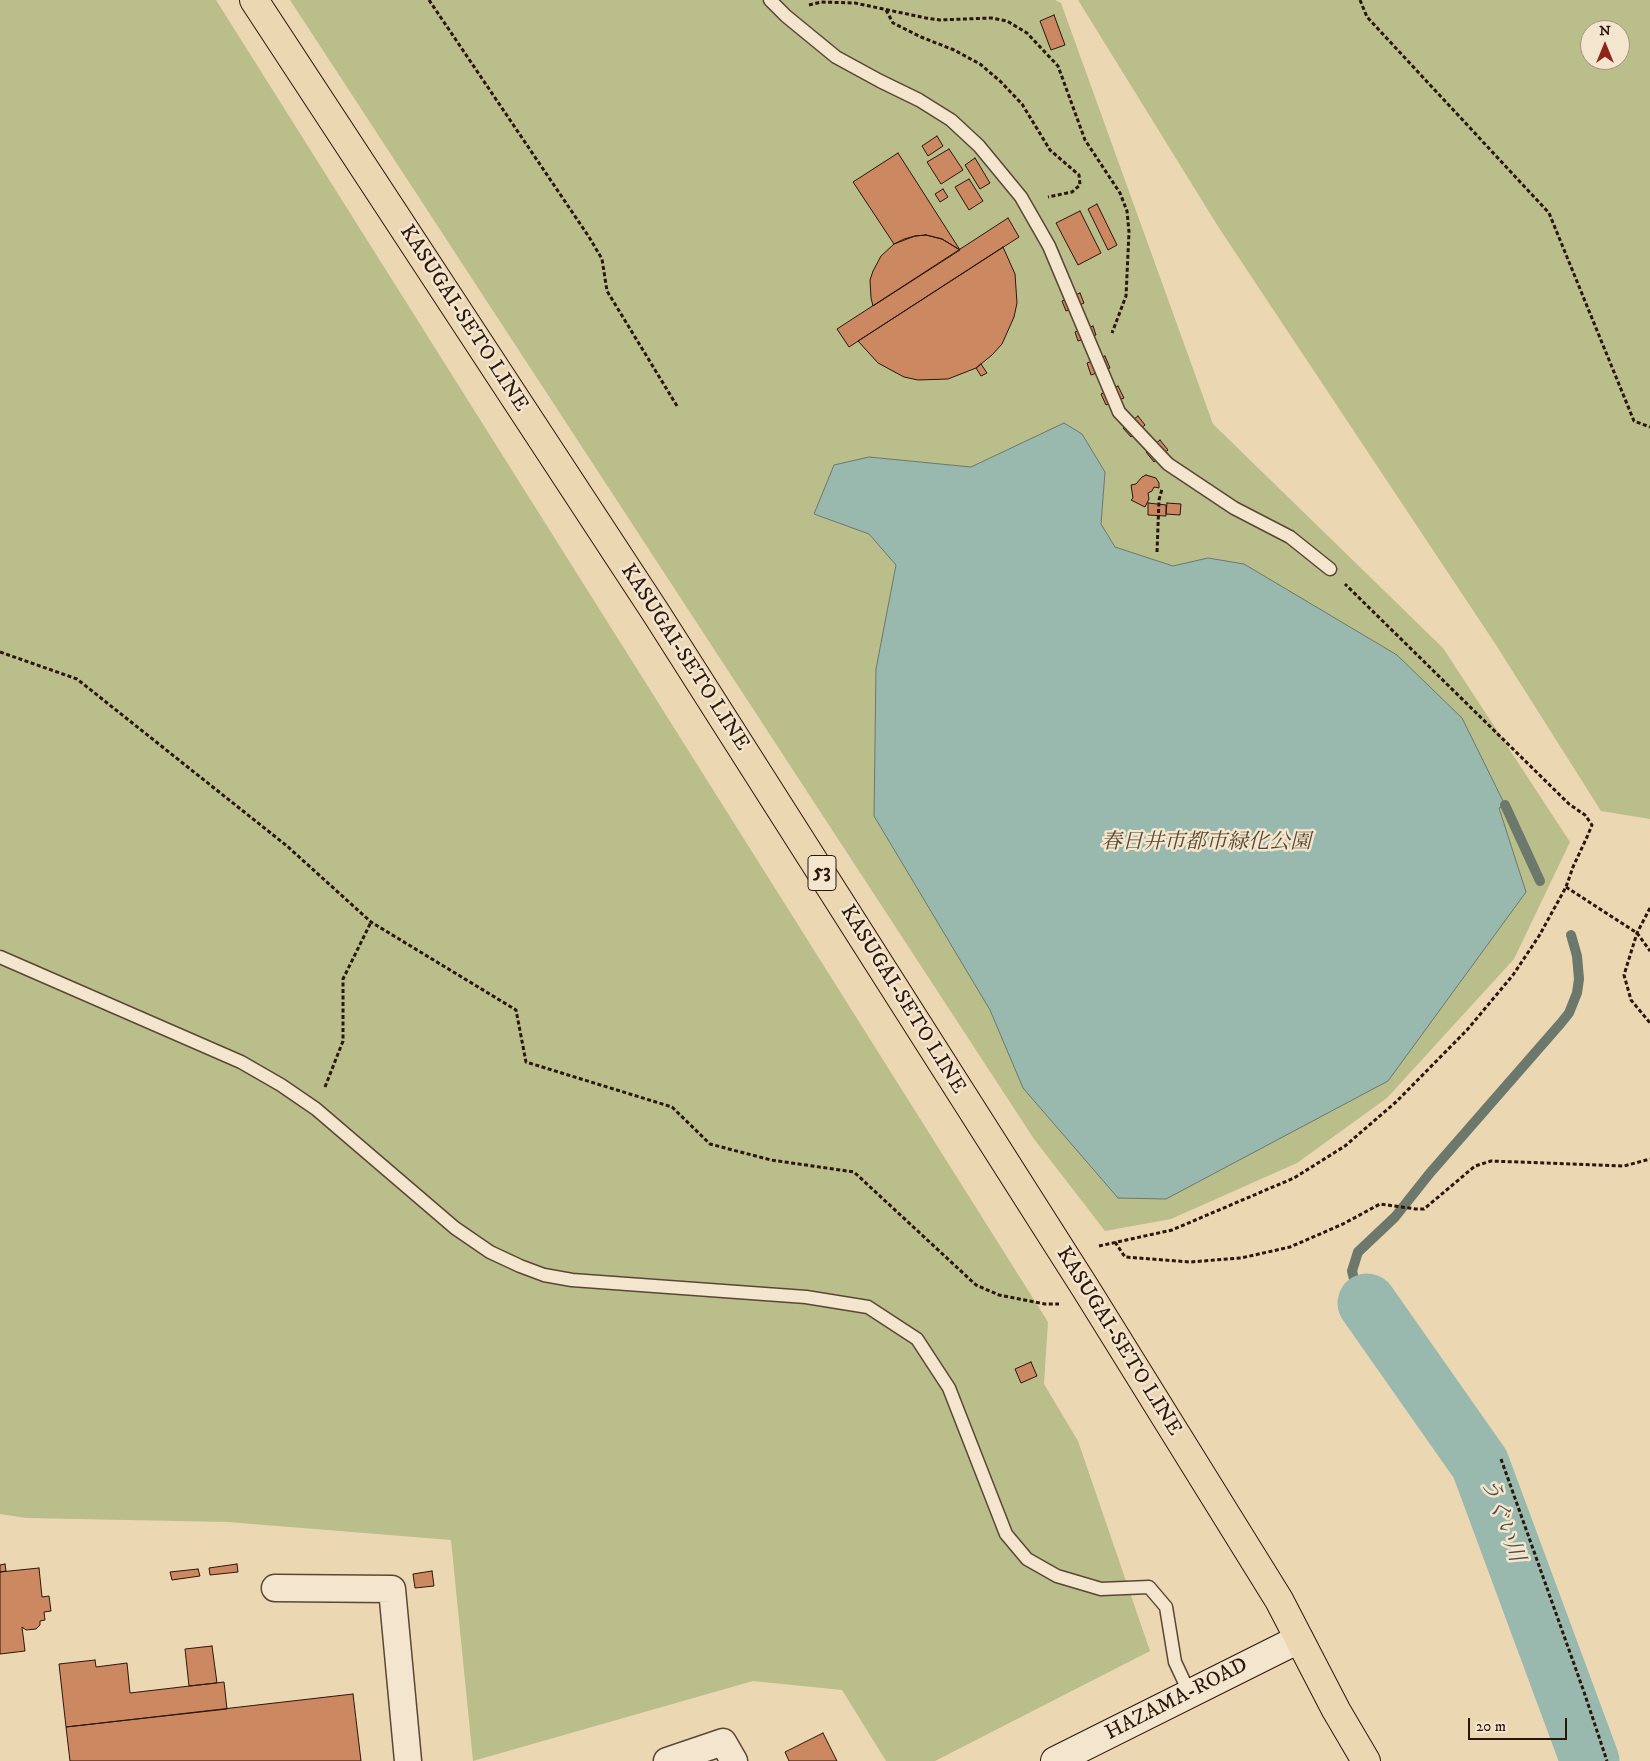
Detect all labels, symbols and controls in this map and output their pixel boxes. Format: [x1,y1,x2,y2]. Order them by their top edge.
north arrow [1580,20,1630,70]
text: N [1599,22,1611,40]
street label: KASUGAI-SETO LINE [393,221,533,417]
street label: KASUGAI-SETO LINE [614,560,754,756]
park label: 春日井市都市緑化公園 [1101,831,1311,857]
road number: 53 [808,856,836,890]
street label: KASUGAI-SETO LINE [834,901,970,1099]
street label: KASUGAI-SETO LINE [1050,1243,1186,1441]
water label: うぐい川 [1474,1474,1528,1566]
street label: HAZAMA-ROAD [1102,1653,1252,1747]
scale bar [1470,1708,1569,1740]
text: 20 m [1476,1717,1506,1736]

